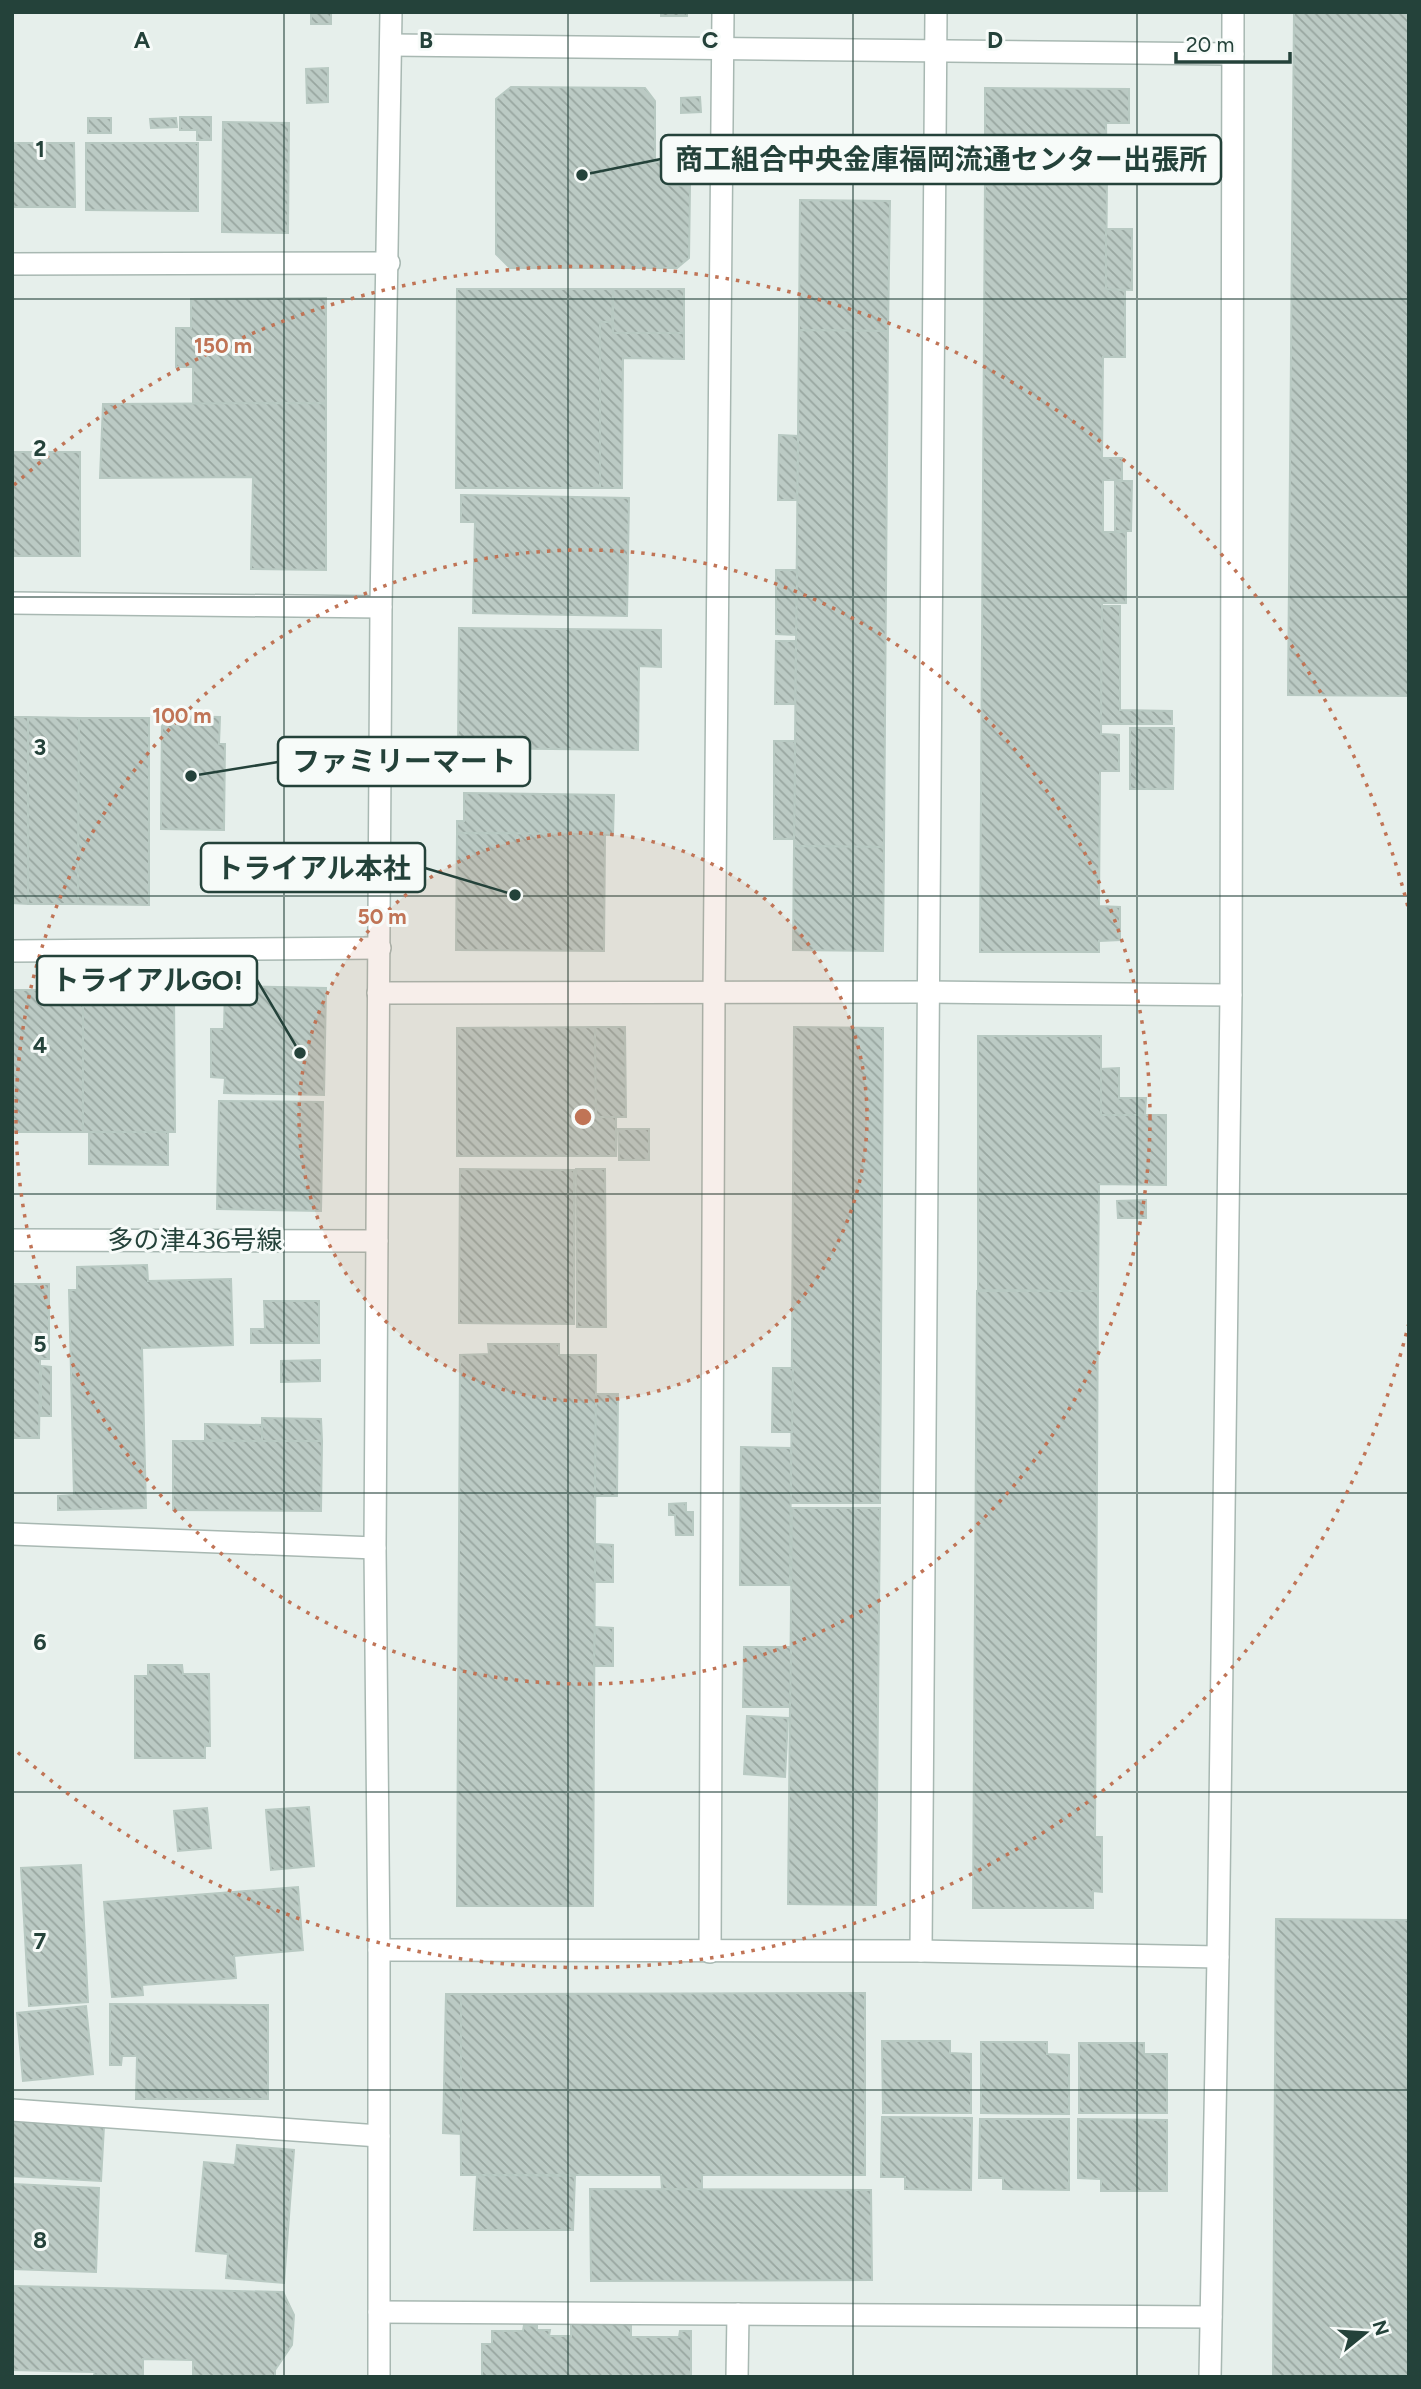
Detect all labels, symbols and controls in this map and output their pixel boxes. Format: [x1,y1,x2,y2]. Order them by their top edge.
scale bar [1176,21,1290,65]
text: A [134,26,151,54]
text: B [419,26,433,54]
text: C [702,26,719,54]
text: D [987,26,1003,54]
text: 20 m [1186,32,1234,57]
text: 1 [35,135,45,163]
callout: 商工組合中央金庫福岡流通センター出張所 [661,135,1221,184]
text: 商工組合中央金庫福岡流通センター出張所 [675,142,1207,176]
text: 150 m [194,333,252,358]
text: 2 [33,434,47,462]
text: 100 m [152,703,212,728]
text: 3 [34,733,46,761]
callout: ファミリーマート [278,737,530,786]
text: ファミリーマート [292,744,516,778]
callout: トライアル本社 [201,843,425,892]
text: トライアル本社 [215,851,411,885]
text: 50 m [357,904,407,929]
callout: トライアルGO! [37,956,257,1005]
text: トライアルGO! [51,963,243,997]
text: 4 [33,1031,47,1059]
centre of rings [571,1105,595,1129]
street label: 多の津436号線 [107,1224,283,1256]
text: 5 [33,1330,47,1358]
text: 6 [33,1628,47,1656]
text: 7 [34,1927,47,1955]
text: 8 [33,2226,47,2254]
north arrow [1330,2298,1400,2368]
text: N [1367,2317,1394,2338]

